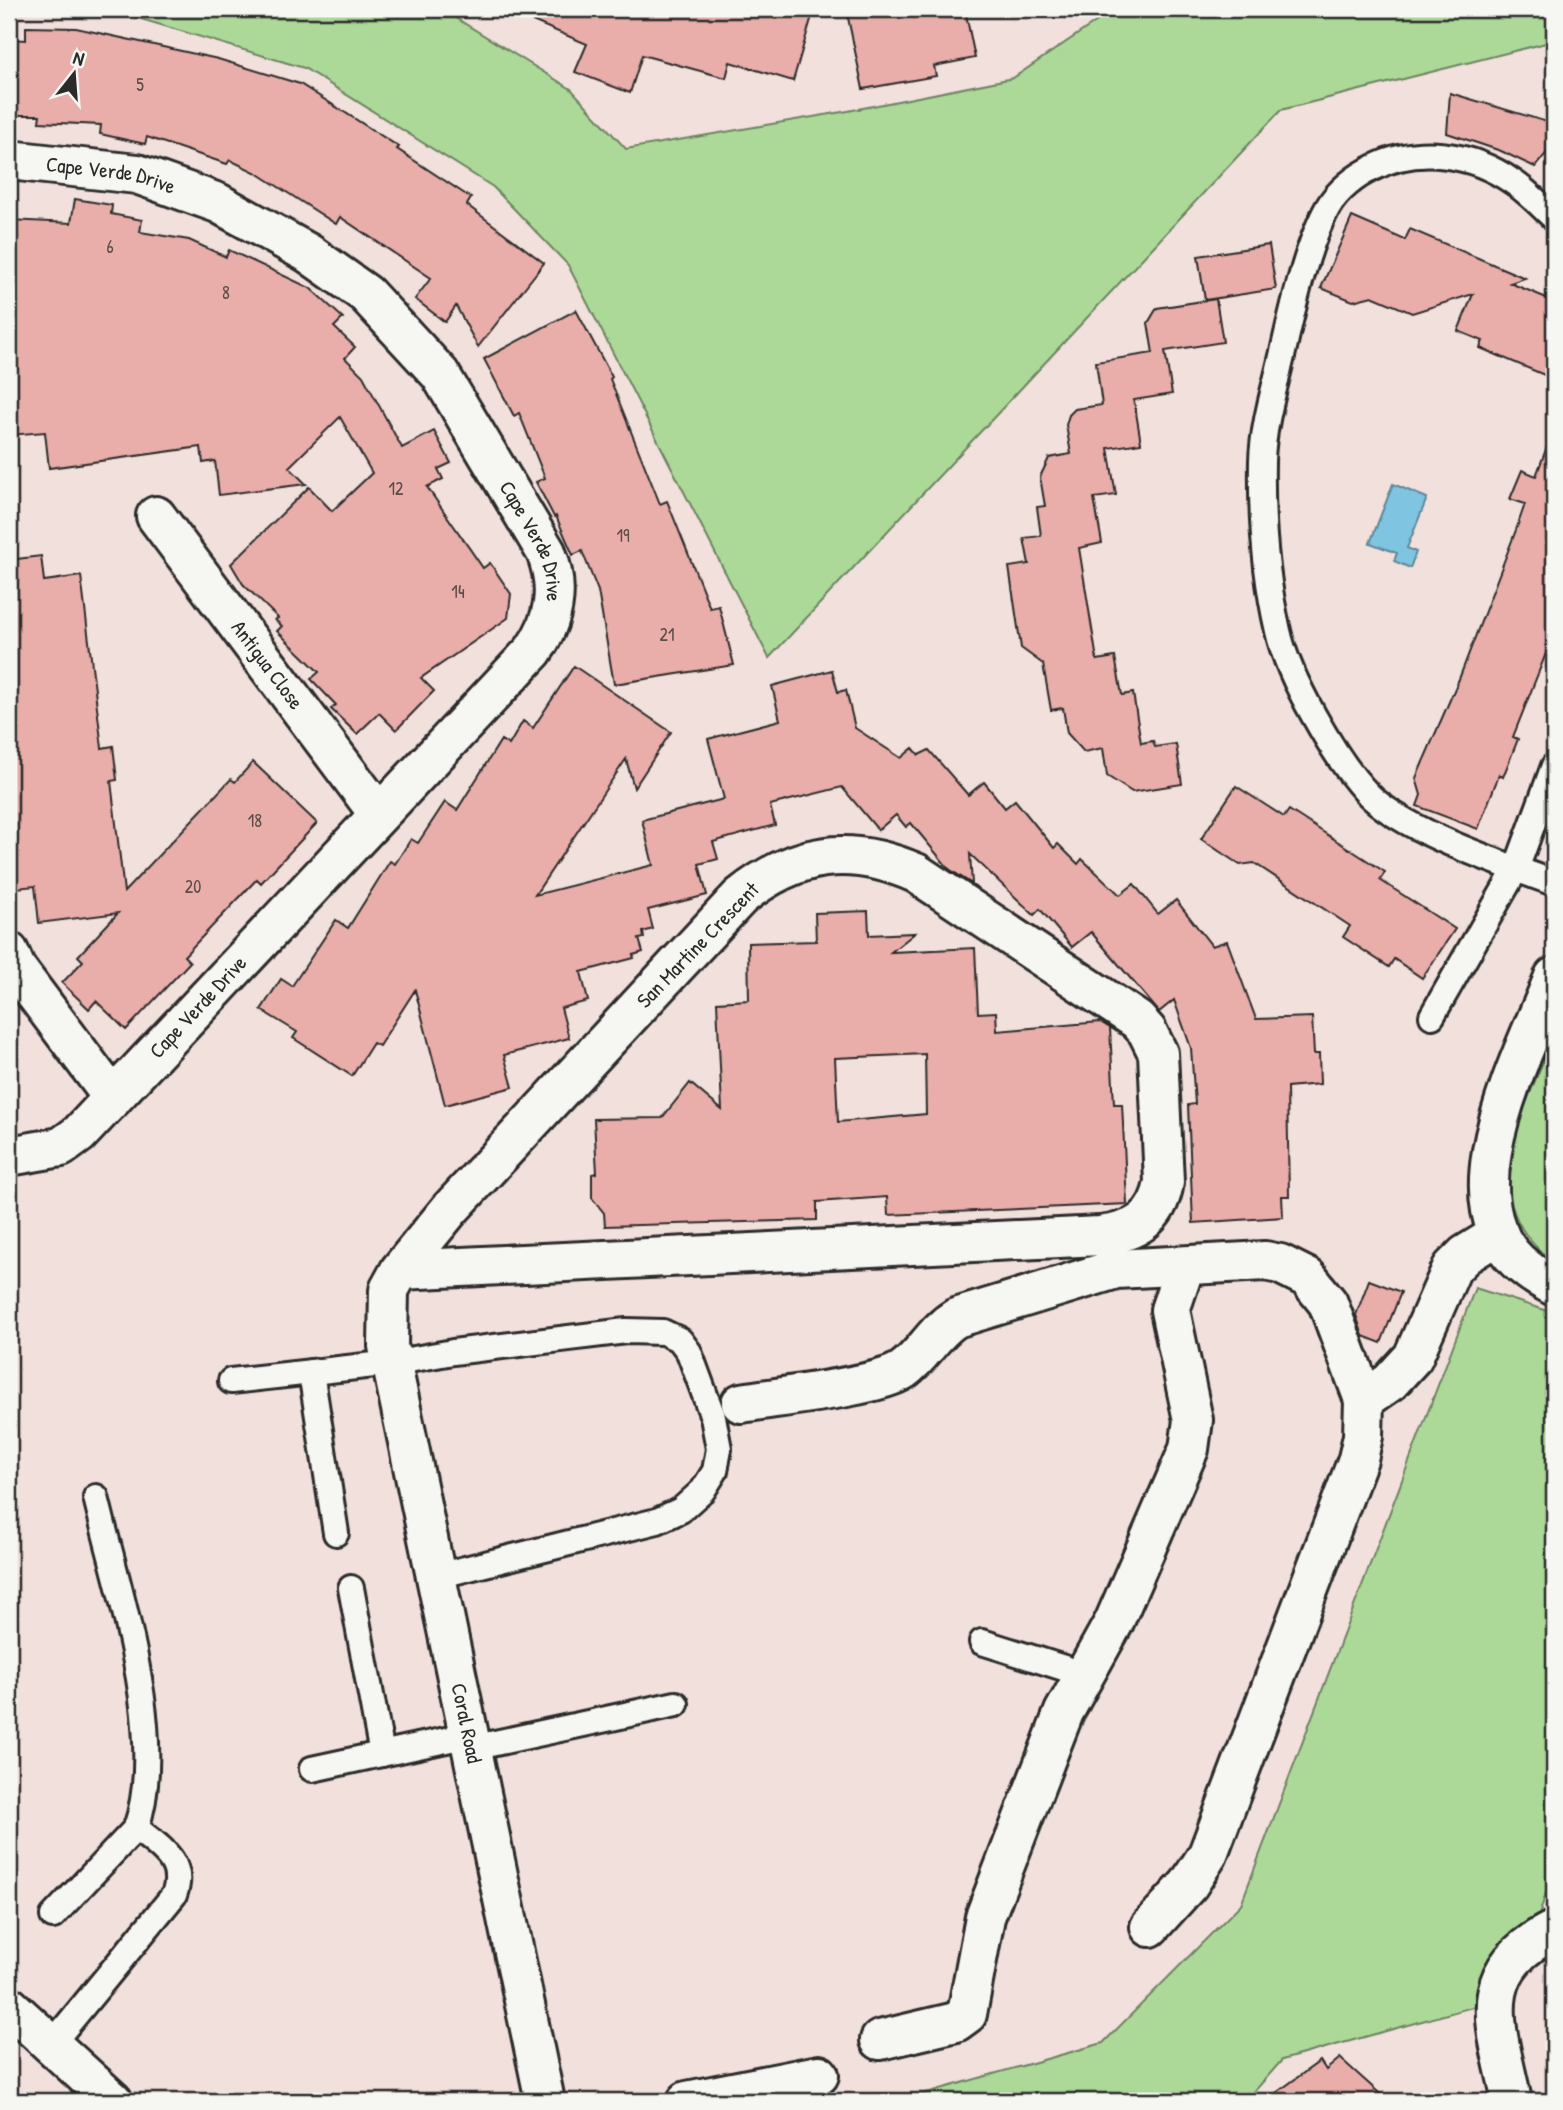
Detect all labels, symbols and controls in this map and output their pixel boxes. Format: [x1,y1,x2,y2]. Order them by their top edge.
north arrow [38,38,108,108]
text: N [70,44,88,72]
house number: 5 [136,72,144,97]
street label: Cape Verde Drive [45,149,180,201]
house number: 6 [106,234,114,259]
house number: 8 [222,280,230,305]
street label: Cape Verde Drive [493,475,569,603]
house number: 12 [389,476,404,501]
house number: 19 [616,523,630,548]
house number: 14 [451,579,465,604]
street label: Antigua Close [225,614,311,715]
house number: 21 [660,622,674,647]
house number: 18 [248,808,262,833]
house number: 20 [185,874,201,899]
street label: San Martine Crescent [630,875,766,1014]
street label: Cape Verde Drive [142,949,253,1064]
street label: Coral Road [444,1680,489,1766]

